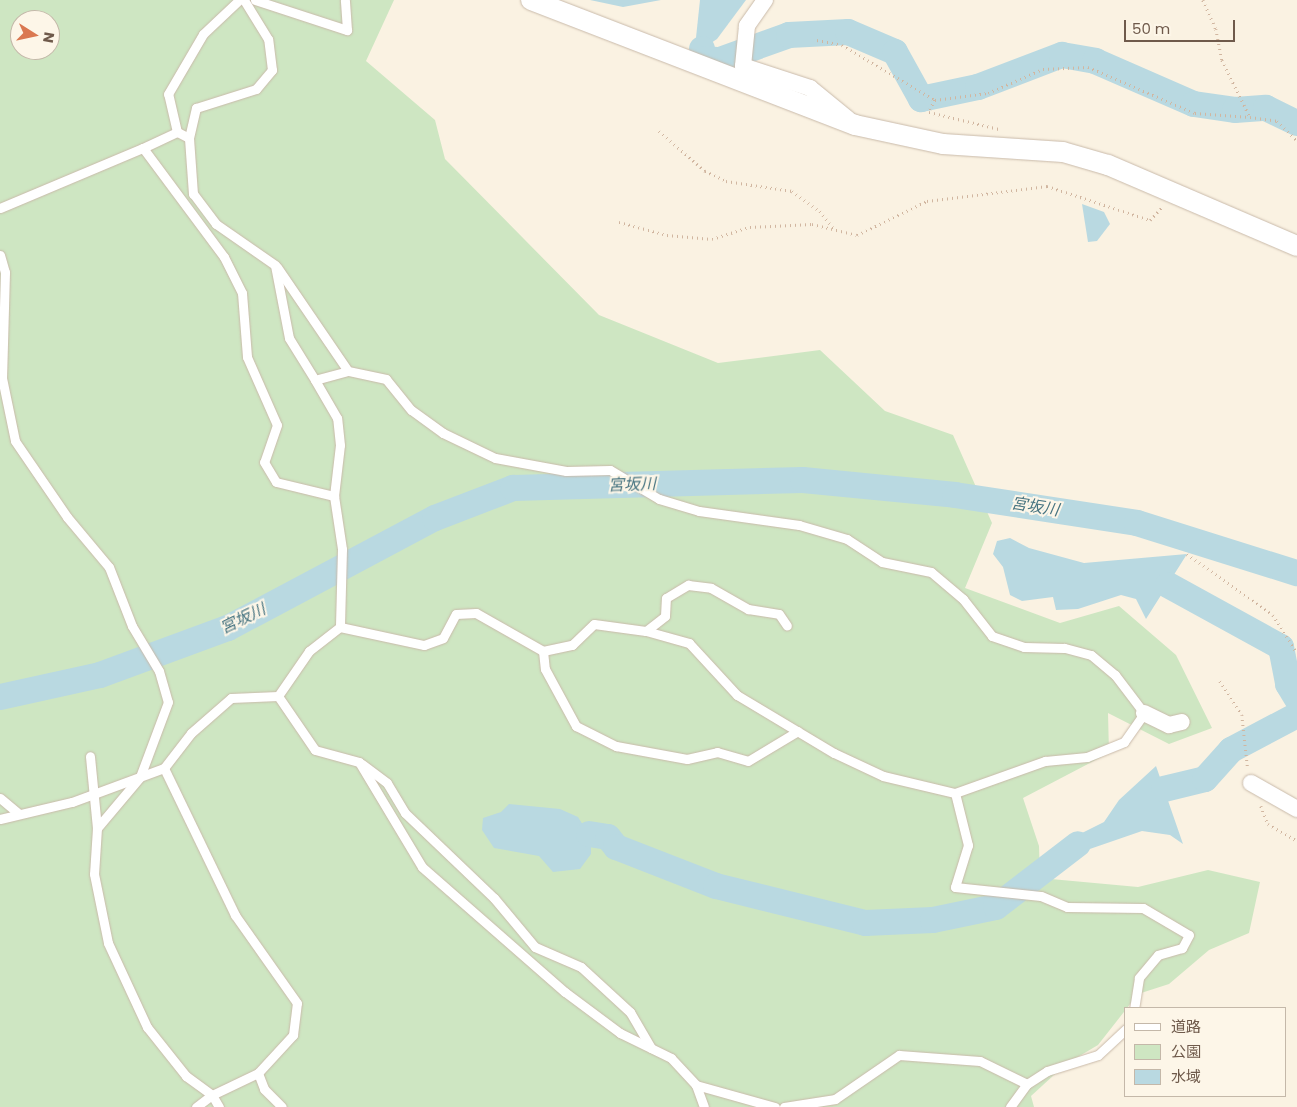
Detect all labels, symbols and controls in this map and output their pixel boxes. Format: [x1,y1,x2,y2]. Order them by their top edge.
north arrow [10,10,60,60]
scale bar [1127,10,1238,42]
text: 50 m [1132,18,1170,39]
text: N [38,31,60,44]
water label: 宮坂川 [608,475,656,495]
water label: 宮坂川 [1010,494,1060,520]
water label: 宮坂川 [217,600,269,638]
legend [1124,1007,1287,1097]
text: 道路 [1171,1016,1201,1037]
text: 公園 [1171,1041,1201,1062]
text: 水域 [1171,1066,1201,1087]

